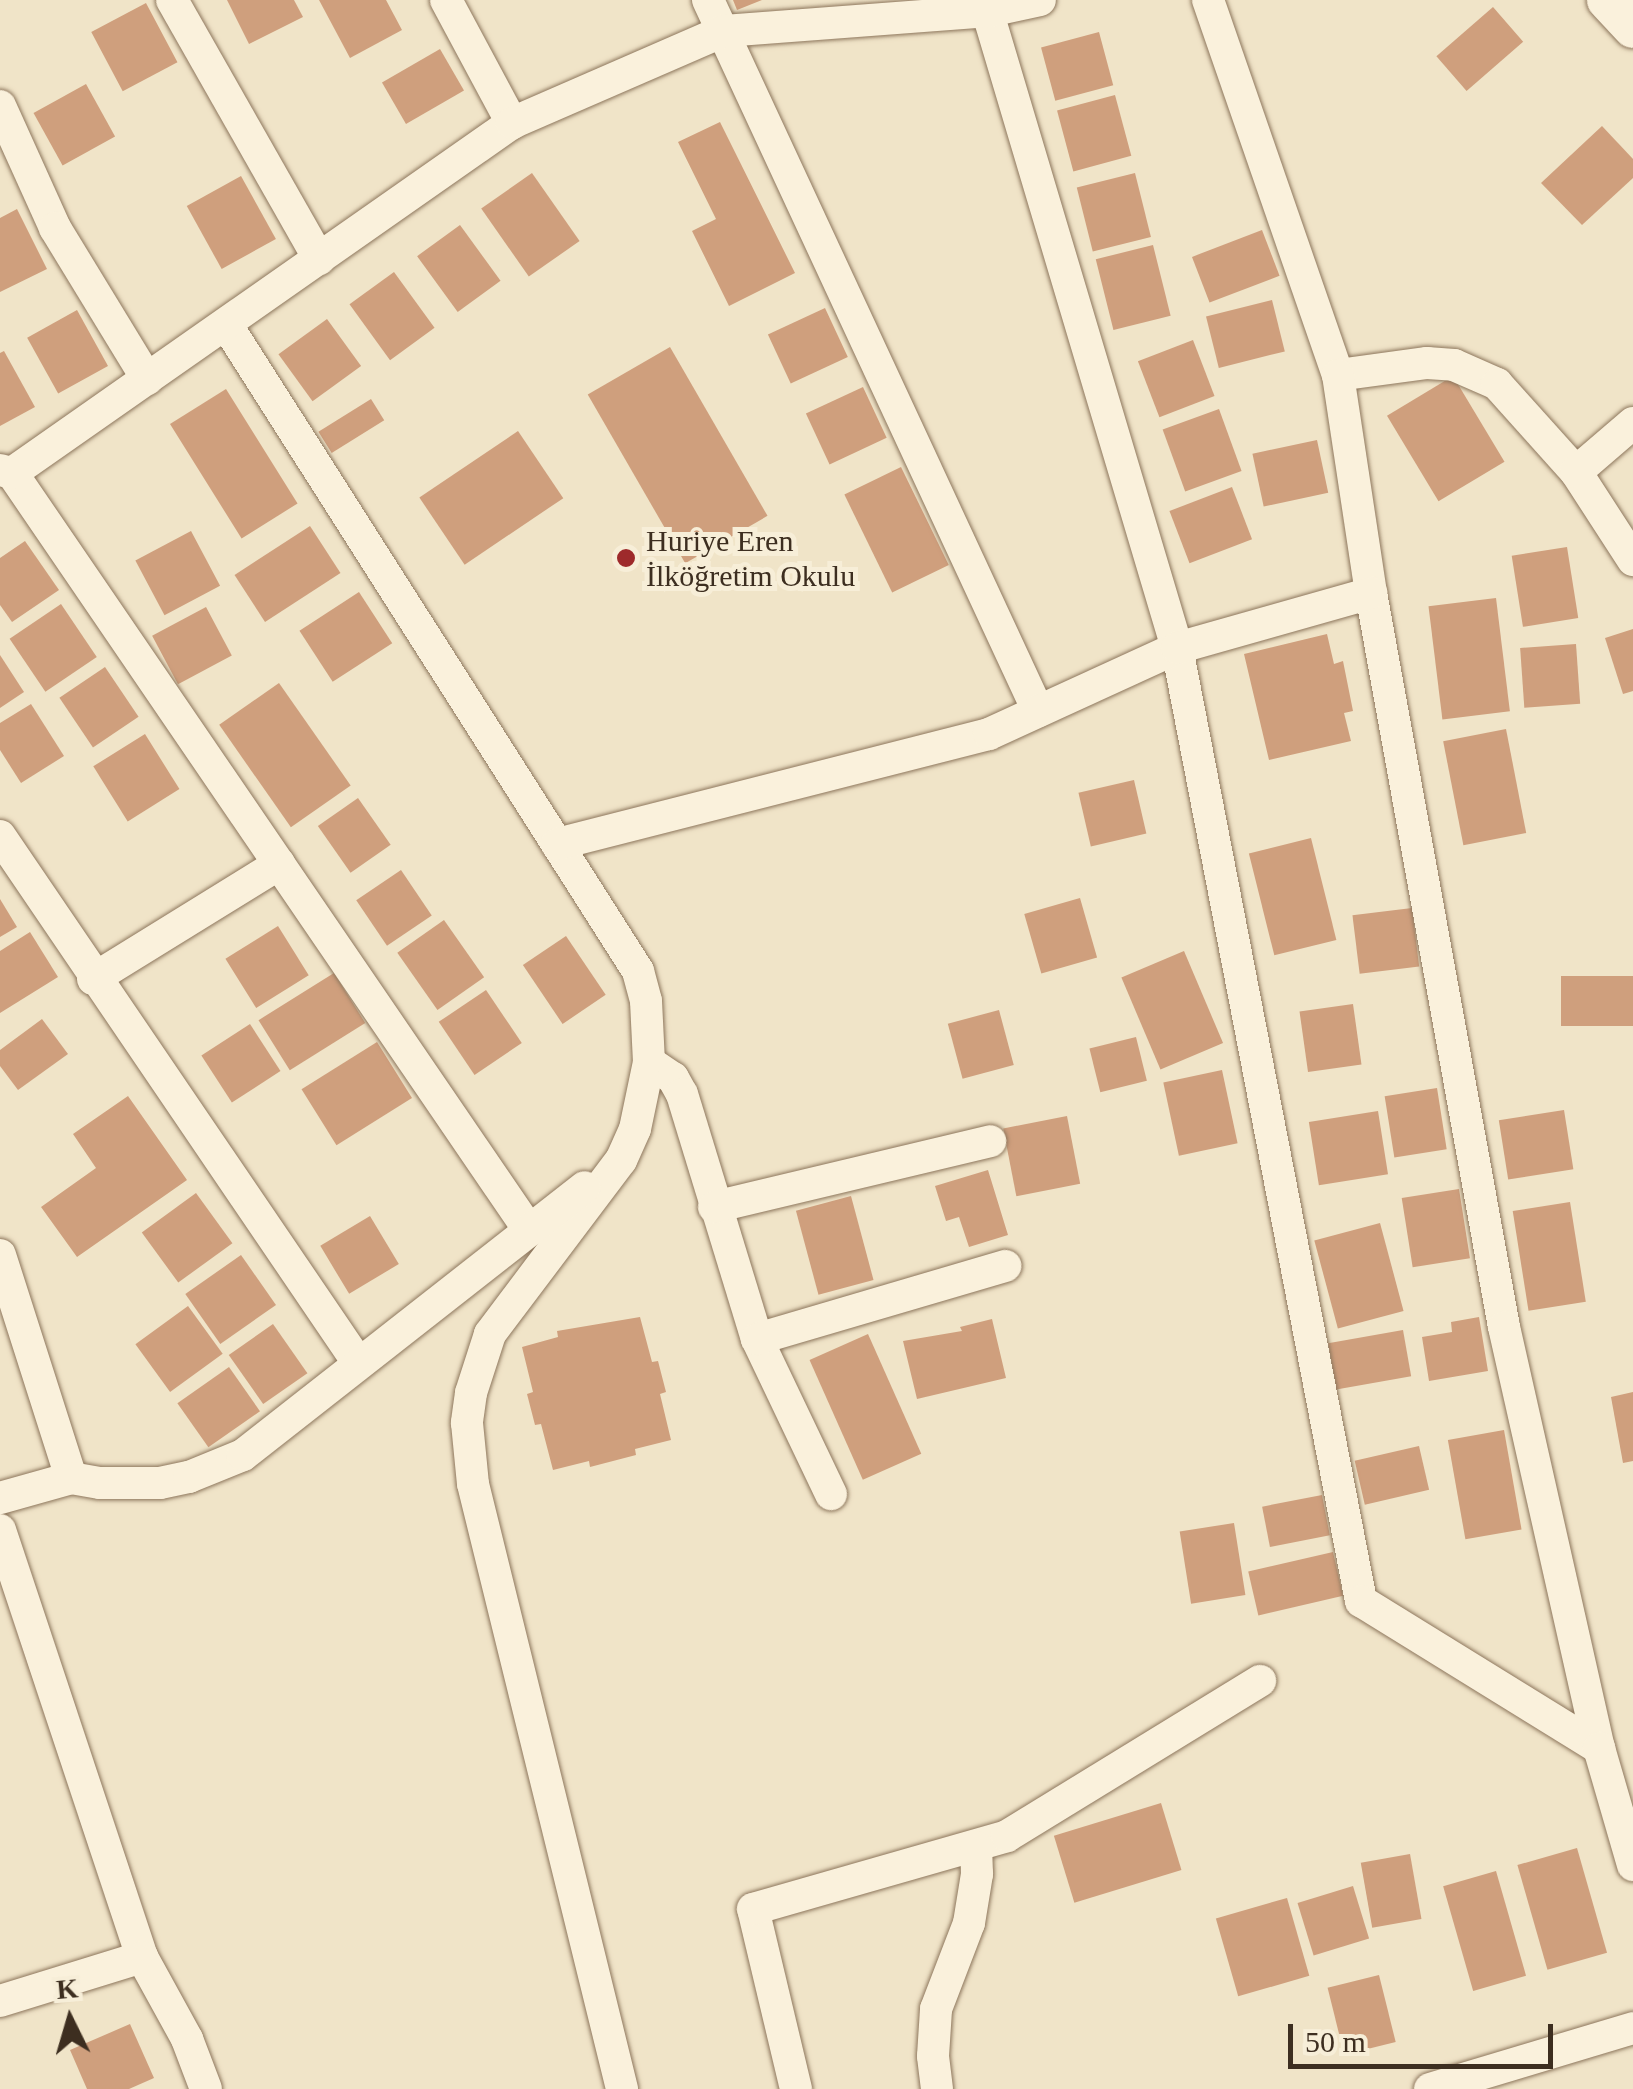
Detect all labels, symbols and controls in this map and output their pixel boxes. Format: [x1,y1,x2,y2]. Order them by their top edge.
place label: Huriye Eren İlköğretim Okulu [646,523,855,594]
marker: Huriye Eren İlköğretim Okulu [615,547,637,569]
north arrow [20,1969,120,2069]
text: K [55,1972,80,2005]
scale bar [1293,2004,1558,2066]
text: 50 m [1305,2025,1366,2058]

